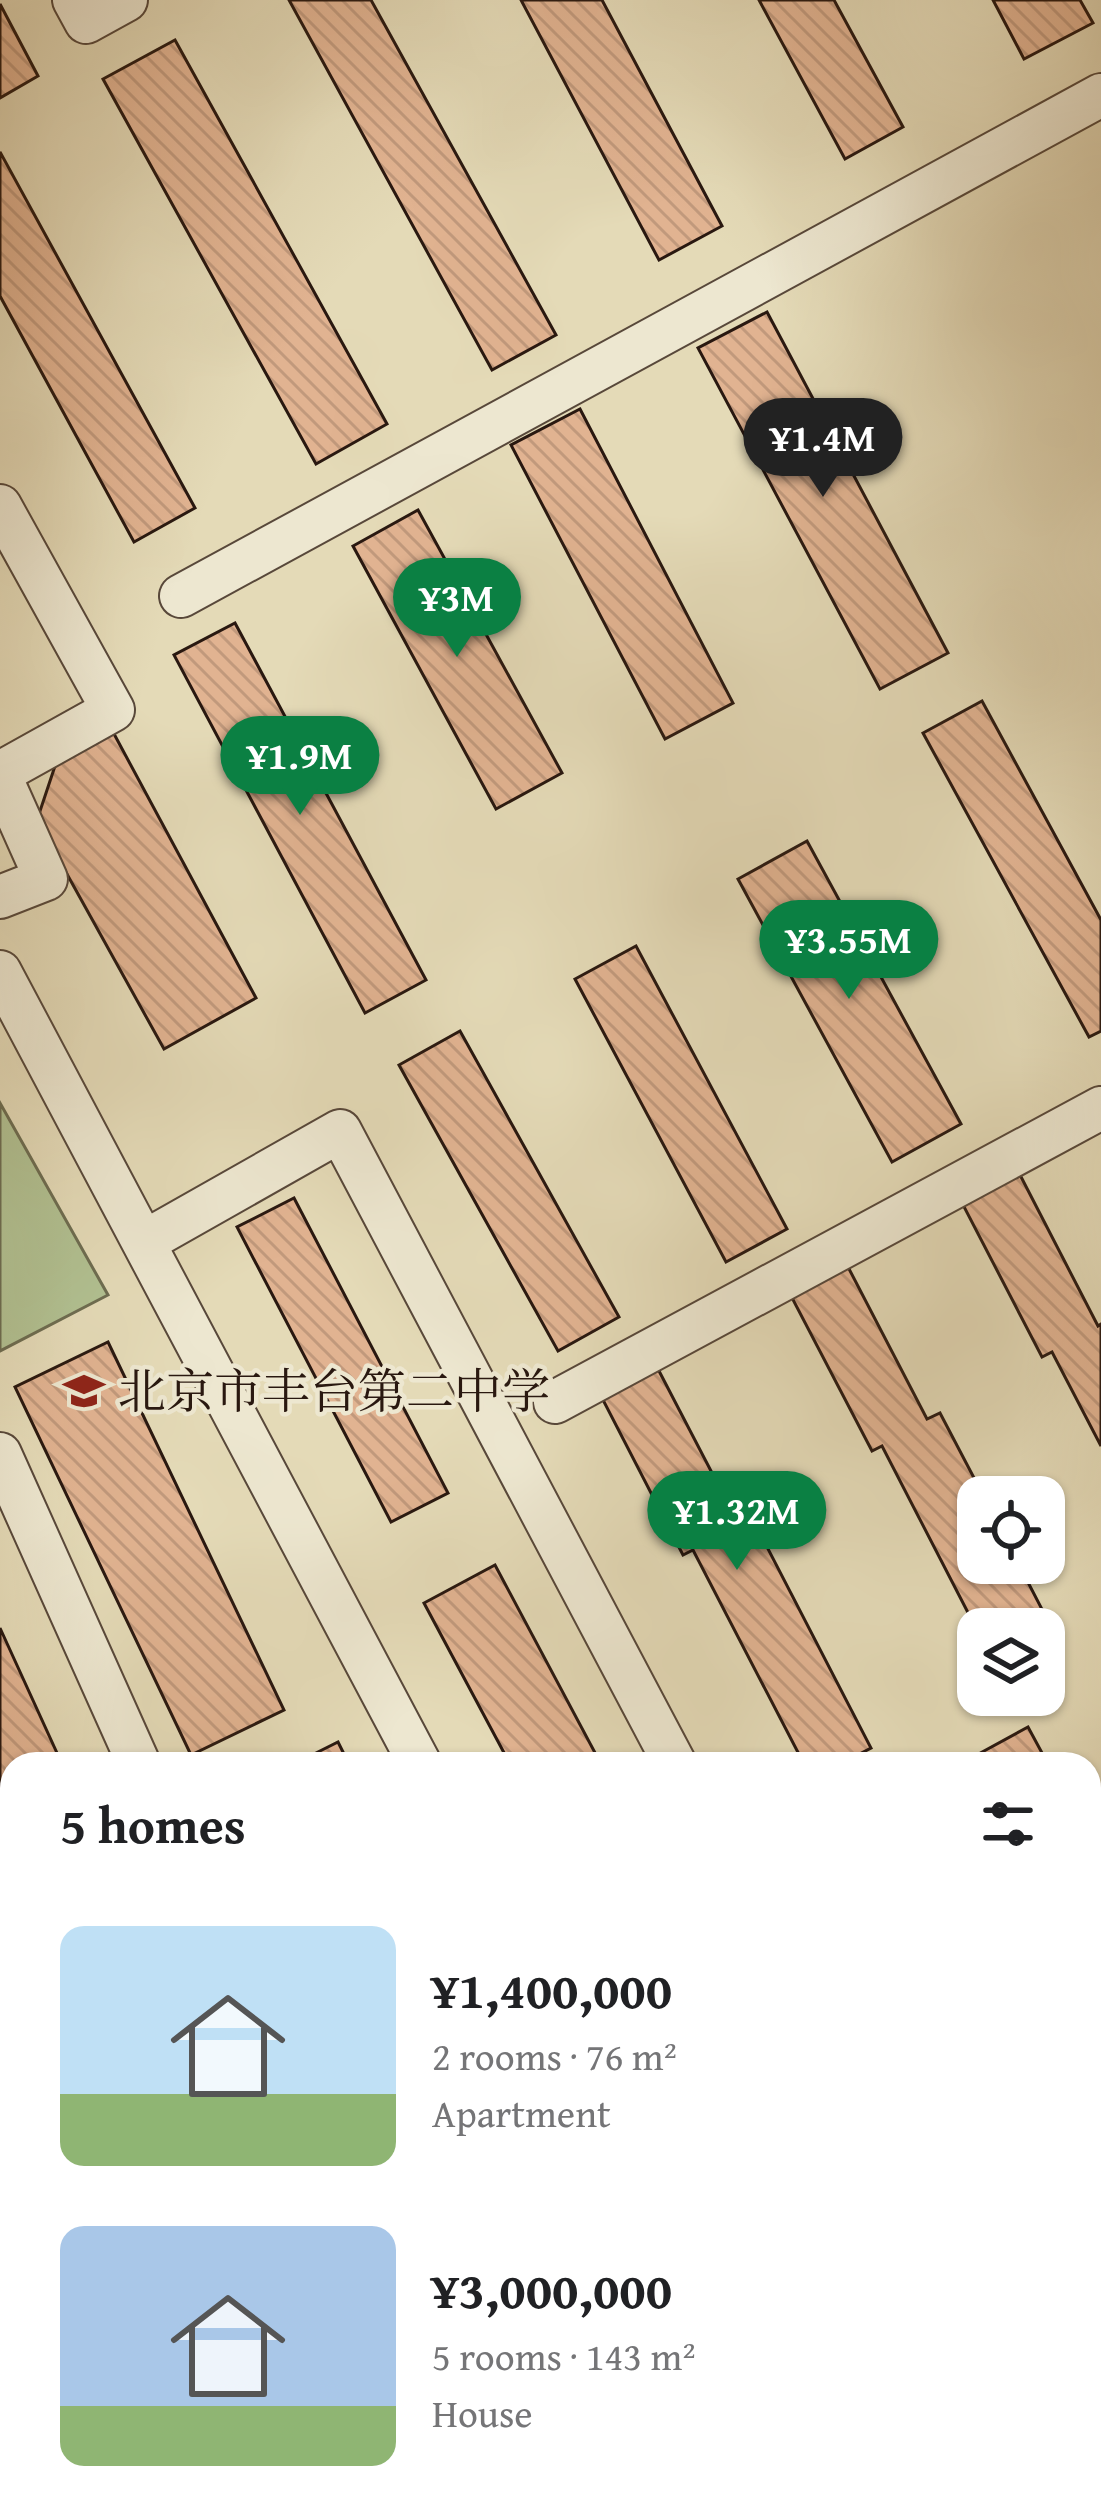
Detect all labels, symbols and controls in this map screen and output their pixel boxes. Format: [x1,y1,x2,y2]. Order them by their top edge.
pin: ¥1.4M [739,398,907,500]
text: ¥1.4M [770,408,876,465]
pin: ¥3M [399,558,515,660]
text: ¥3M [420,568,494,625]
pin: ¥1.9M [216,716,384,818]
text: ¥1.9M [247,726,353,783]
pin: ¥3.55M [751,900,947,1002]
text: ¥3.55M [786,910,912,967]
place label: 北京市丰台第二中学 [118,1355,550,1426]
school or university icon: 北京市丰台第二中学 [61,1368,107,1414]
pin: ¥1.32M [639,1471,835,1573]
map controls [957,1476,1065,1716]
button: locate [957,1476,1065,1584]
text: ¥1.32M [674,1481,800,1538]
button: layers [957,1608,1065,1716]
text: 5 homes [60,1787,246,1862]
icon: filters [975,1791,1041,1857]
text: ¥1,400,000 [432,1952,672,2027]
icon: home [156,1974,300,2118]
text: 2 rooms · 76 m² [432,2027,677,2084]
text: Apartment [432,2084,611,2141]
text: ¥3,000,000 [432,2252,672,2327]
icon: home [156,2274,300,2418]
text: 5 rooms · 143 m² [432,2327,696,2384]
text: House [432,2384,533,2441]

